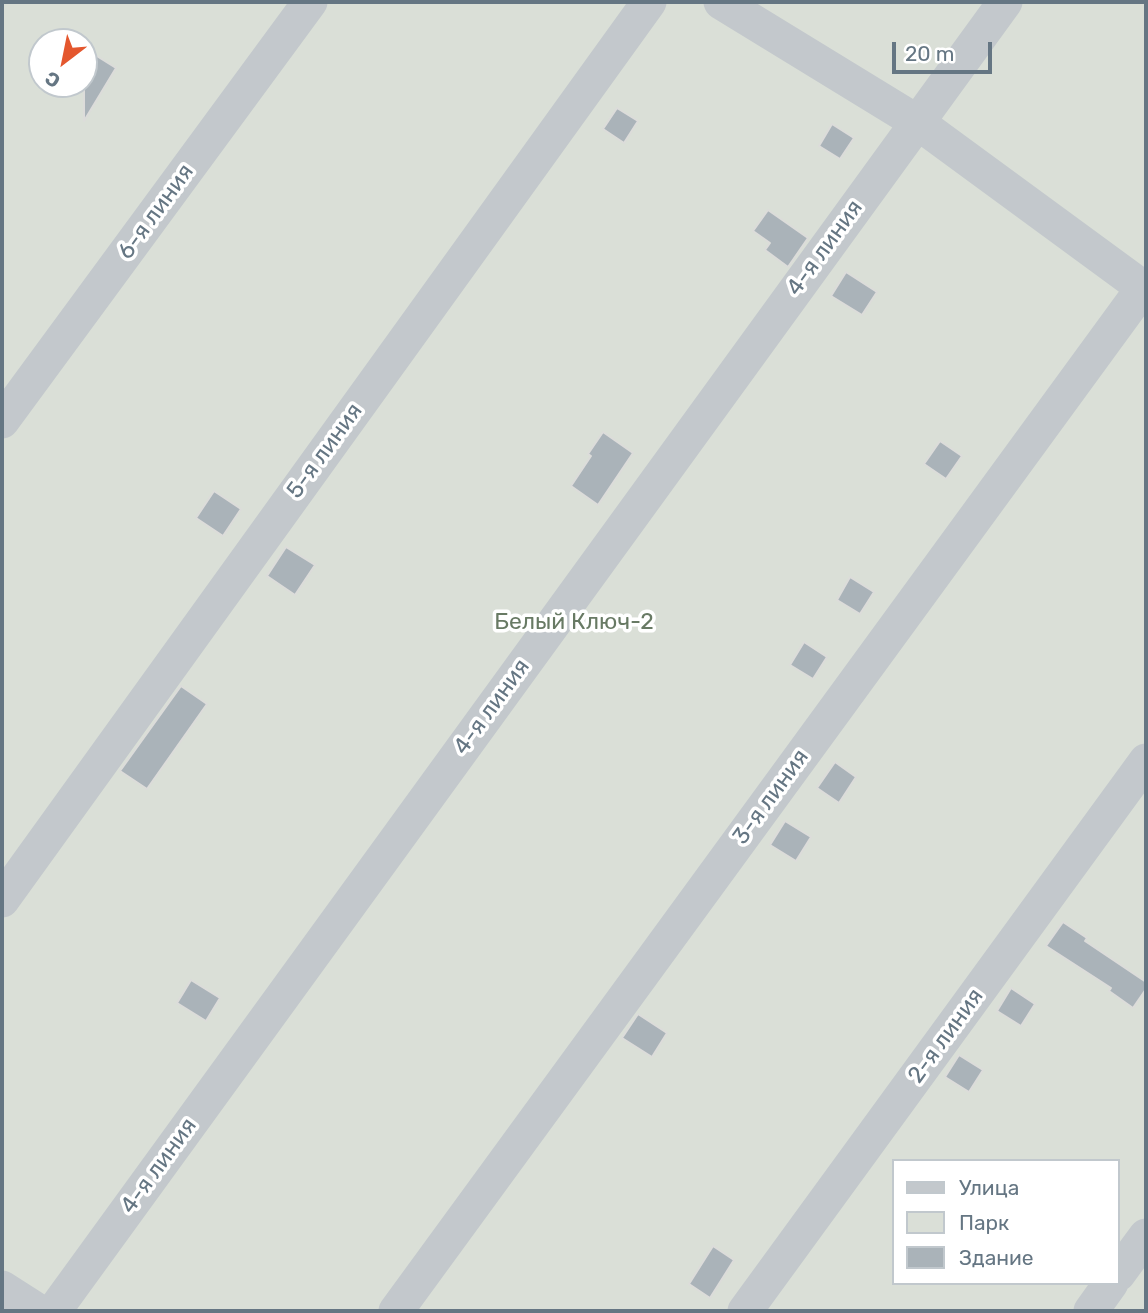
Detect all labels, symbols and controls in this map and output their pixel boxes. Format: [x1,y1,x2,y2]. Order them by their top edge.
north arrow [28,28,98,98]
scale bar [896,28,996,72]
text: 20 m [905,41,954,66]
text: С [41,66,64,93]
street label: 6-я линия [112,159,200,265]
street label: 4-я линия [781,195,869,301]
street label: 5-я линия [281,398,369,504]
park label: Белый Ключ-2 [494,608,654,636]
street label: 4-я линия [448,654,536,760]
street label: 3-я линия [727,744,815,850]
street label: 2-я линия [902,983,990,1089]
street label: 4-я линия [115,1113,203,1219]
legend [892,1159,1120,1285]
text: Улица [959,1175,1019,1200]
text: Парк [959,1210,1009,1235]
text: Здание [959,1245,1034,1270]

